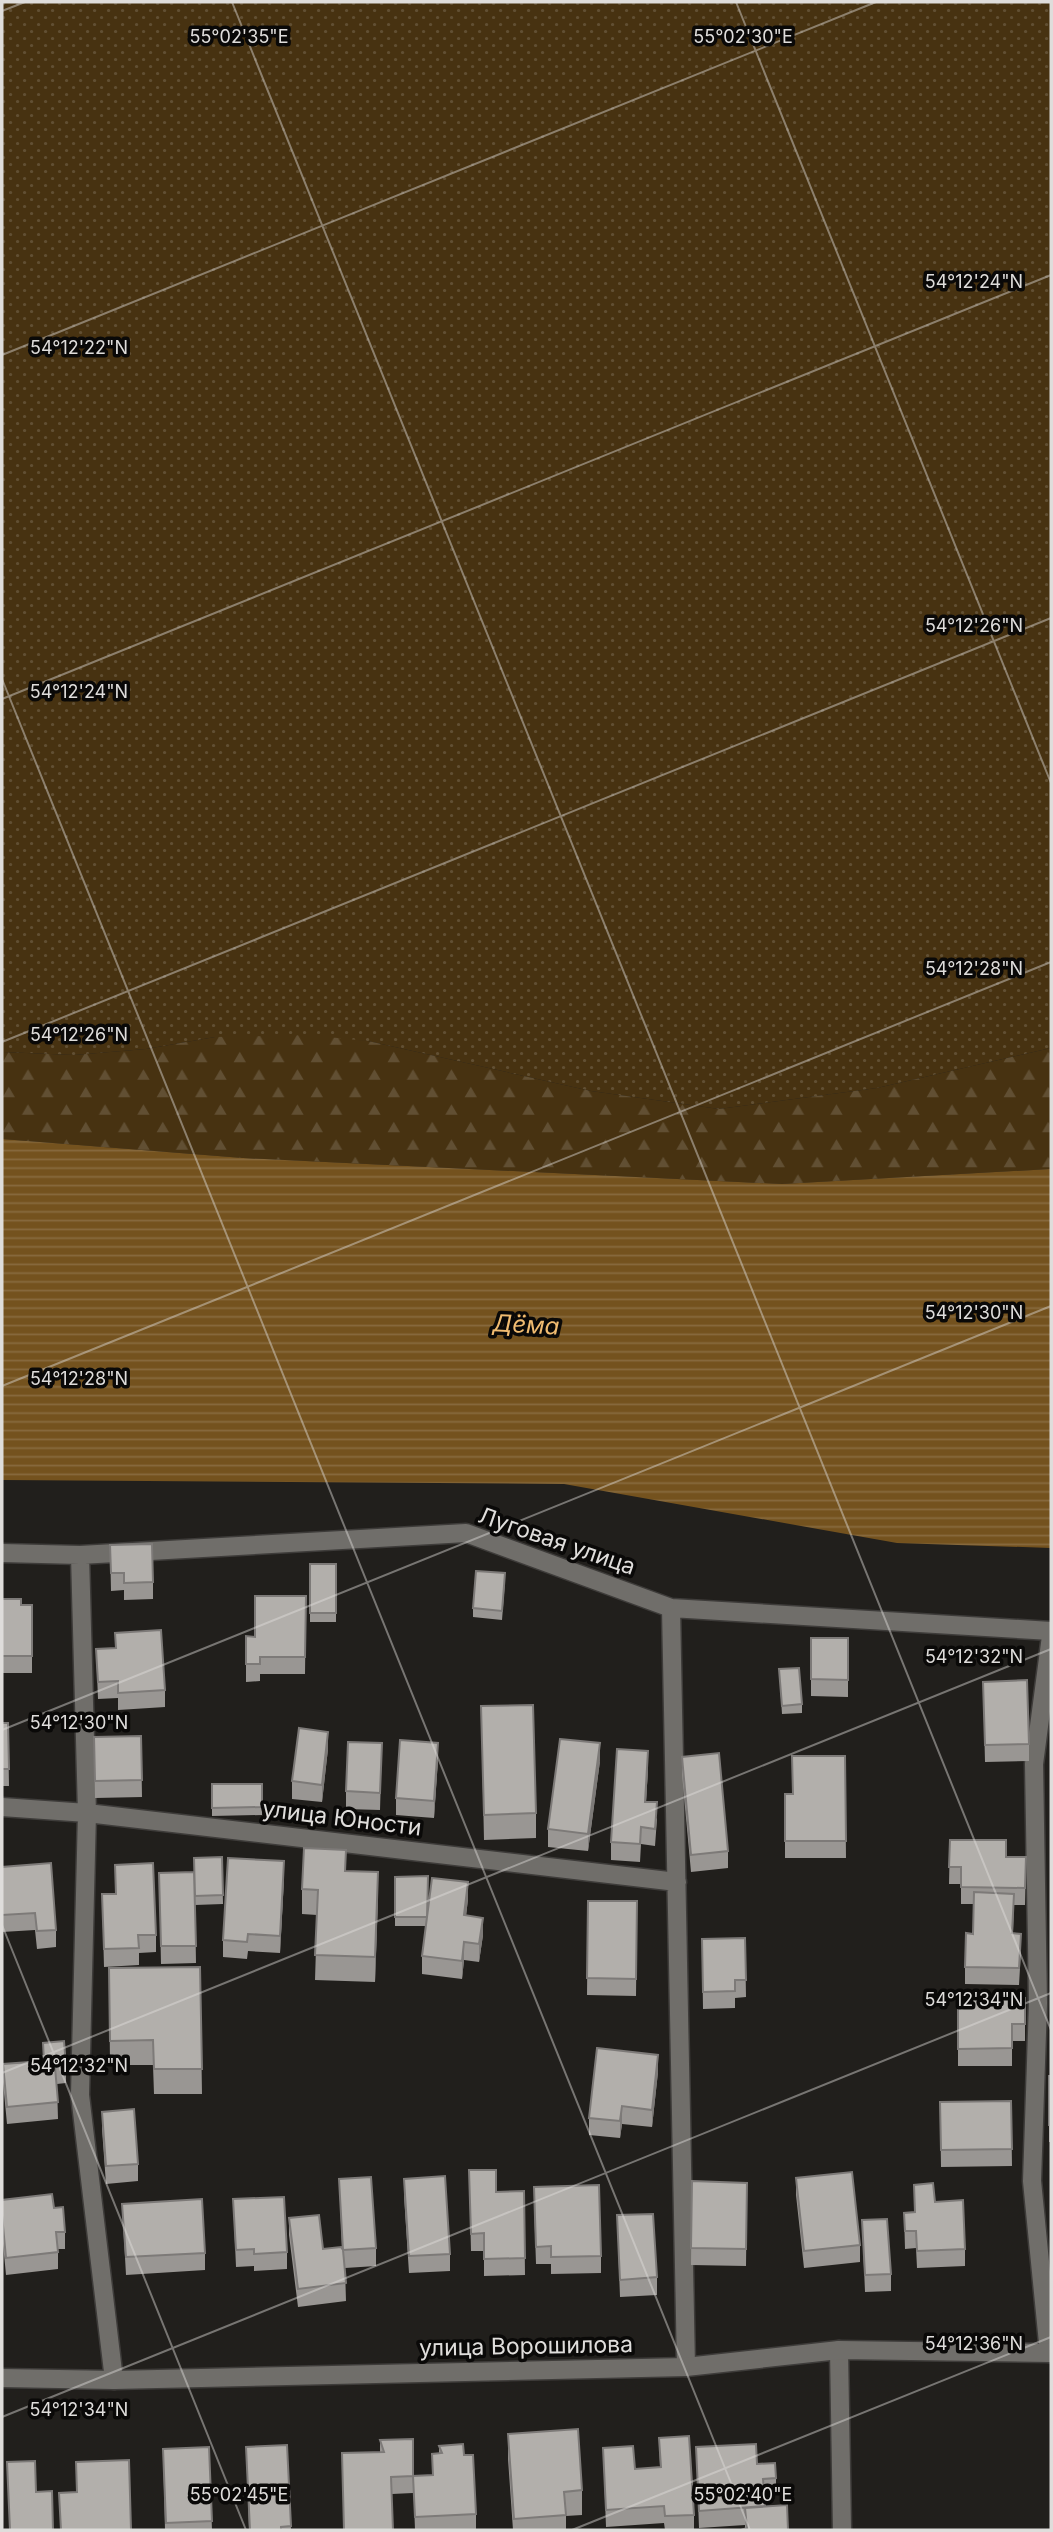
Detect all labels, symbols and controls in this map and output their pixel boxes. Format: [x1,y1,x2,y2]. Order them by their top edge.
text: 55°02'35"E [189,26,289,47]
text: 55°02'30"E [693,26,793,47]
text: 54°12'24"N [925,271,1023,292]
text: 54°12'22"N [30,337,128,358]
text: 54°12'26"N [925,615,1023,636]
text: 54°12'24"N [30,681,128,702]
text: 54°12'28"N [925,958,1023,979]
text: 54°12'26"N [30,1024,128,1045]
text: 54°12'30"N [925,1302,1023,1323]
water label: Дёма [491,1308,560,1341]
text: 54°12'28"N [30,1368,128,1389]
street label: Луговая улица [475,1501,639,1581]
text: 54°12'32"N [925,1646,1023,1667]
text: 54°12'30"N [30,1712,128,1733]
street label: улица Юности [261,1794,423,1842]
text: 54°12'34"N [925,1989,1023,2010]
text: 54°12'32"N [30,2055,128,2076]
street label: улица Ворошилова [419,2330,633,2362]
text: 54°12'36"N [925,2333,1023,2354]
text: 54°12'34"N [30,2399,128,2420]
text: 55°02'45"E [190,2484,288,2505]
text: 55°02'40"E [694,2484,792,2505]

